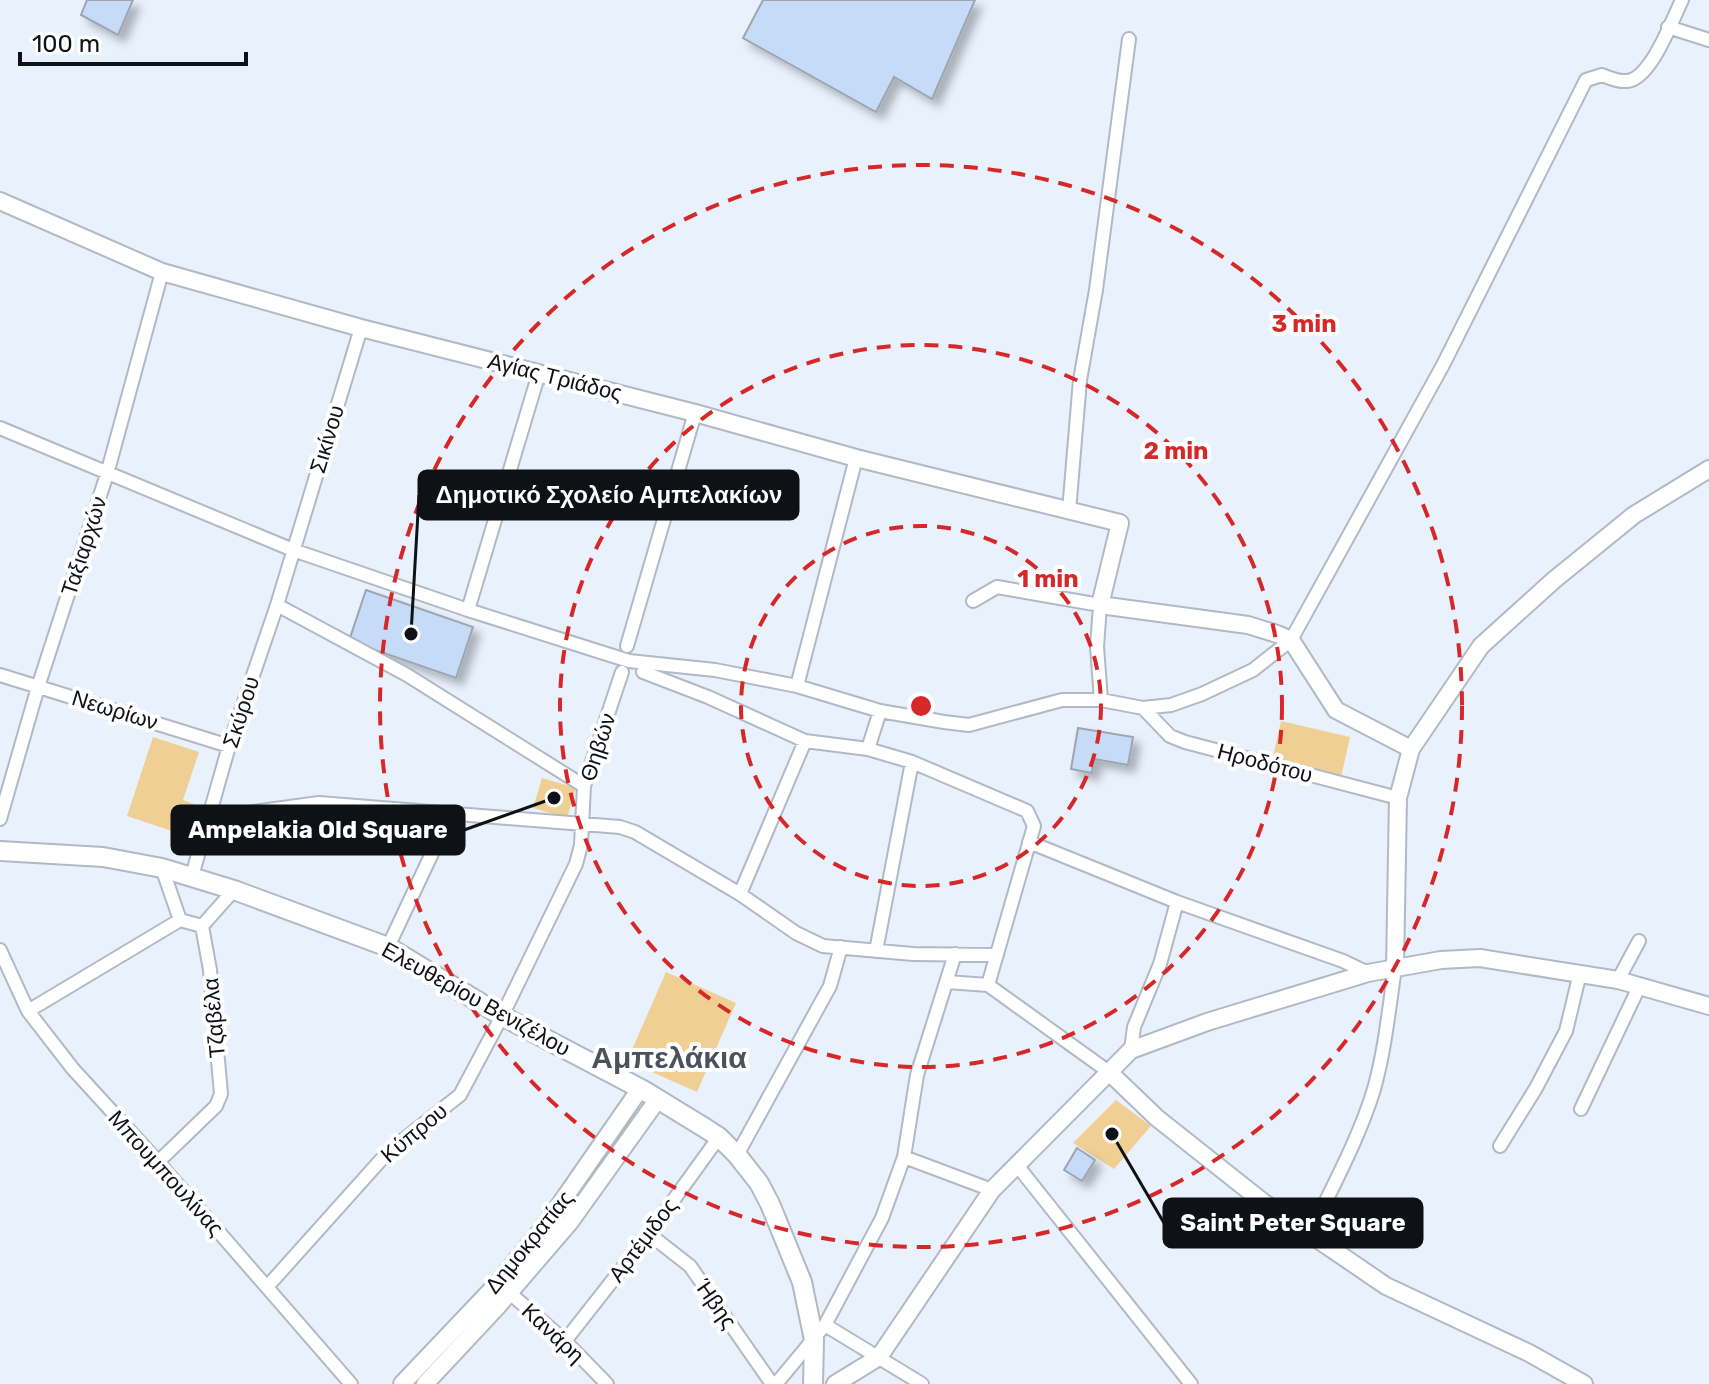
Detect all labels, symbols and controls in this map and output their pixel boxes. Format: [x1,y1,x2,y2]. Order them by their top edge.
scale bar [20,16,246,66]
text: 100 m [32,30,100,58]
text: 3 min [1271,310,1337,338]
street label: Αγίας Τριάδος [485,347,625,407]
street label: Σικίνου [304,402,350,476]
text: 2 min [1144,437,1209,465]
callout: Δημοτικό Σχολείο Αμπελακίων [419,471,798,519]
text: Δημοτικό Σχολείο Αμπελακίων [436,481,782,509]
street label: Ταξιαρχών [55,493,113,599]
text: 1 min [1017,565,1079,593]
street label: Σκύρου [217,673,265,751]
street label: Νεωρίων [69,684,161,736]
centre of rings [907,692,935,720]
street label: Θηβών [574,709,622,785]
street label: Ηροδότου [1214,737,1316,789]
callout: Ampelakia Old Square [172,806,464,854]
text: Ampelakia Old Square [188,816,448,844]
street label: Ελευθερίου Βενιζέλου [377,936,575,1062]
street label: Τζαβέλα [197,977,231,1059]
district label: Αμπελάκια [591,1040,747,1076]
street label: Κύπρου [375,1097,453,1169]
street label: Μπουμπουλίνας [103,1105,229,1241]
street label: Δημοκρατίας [479,1185,579,1299]
street label: Αρτέμιδος [603,1193,683,1287]
callout: Saint Peter Square [1164,1199,1422,1247]
text: Saint Peter Square [1180,1209,1406,1237]
street label: Ήβης [689,1273,743,1334]
street label: Κανάρη [516,1297,590,1369]

